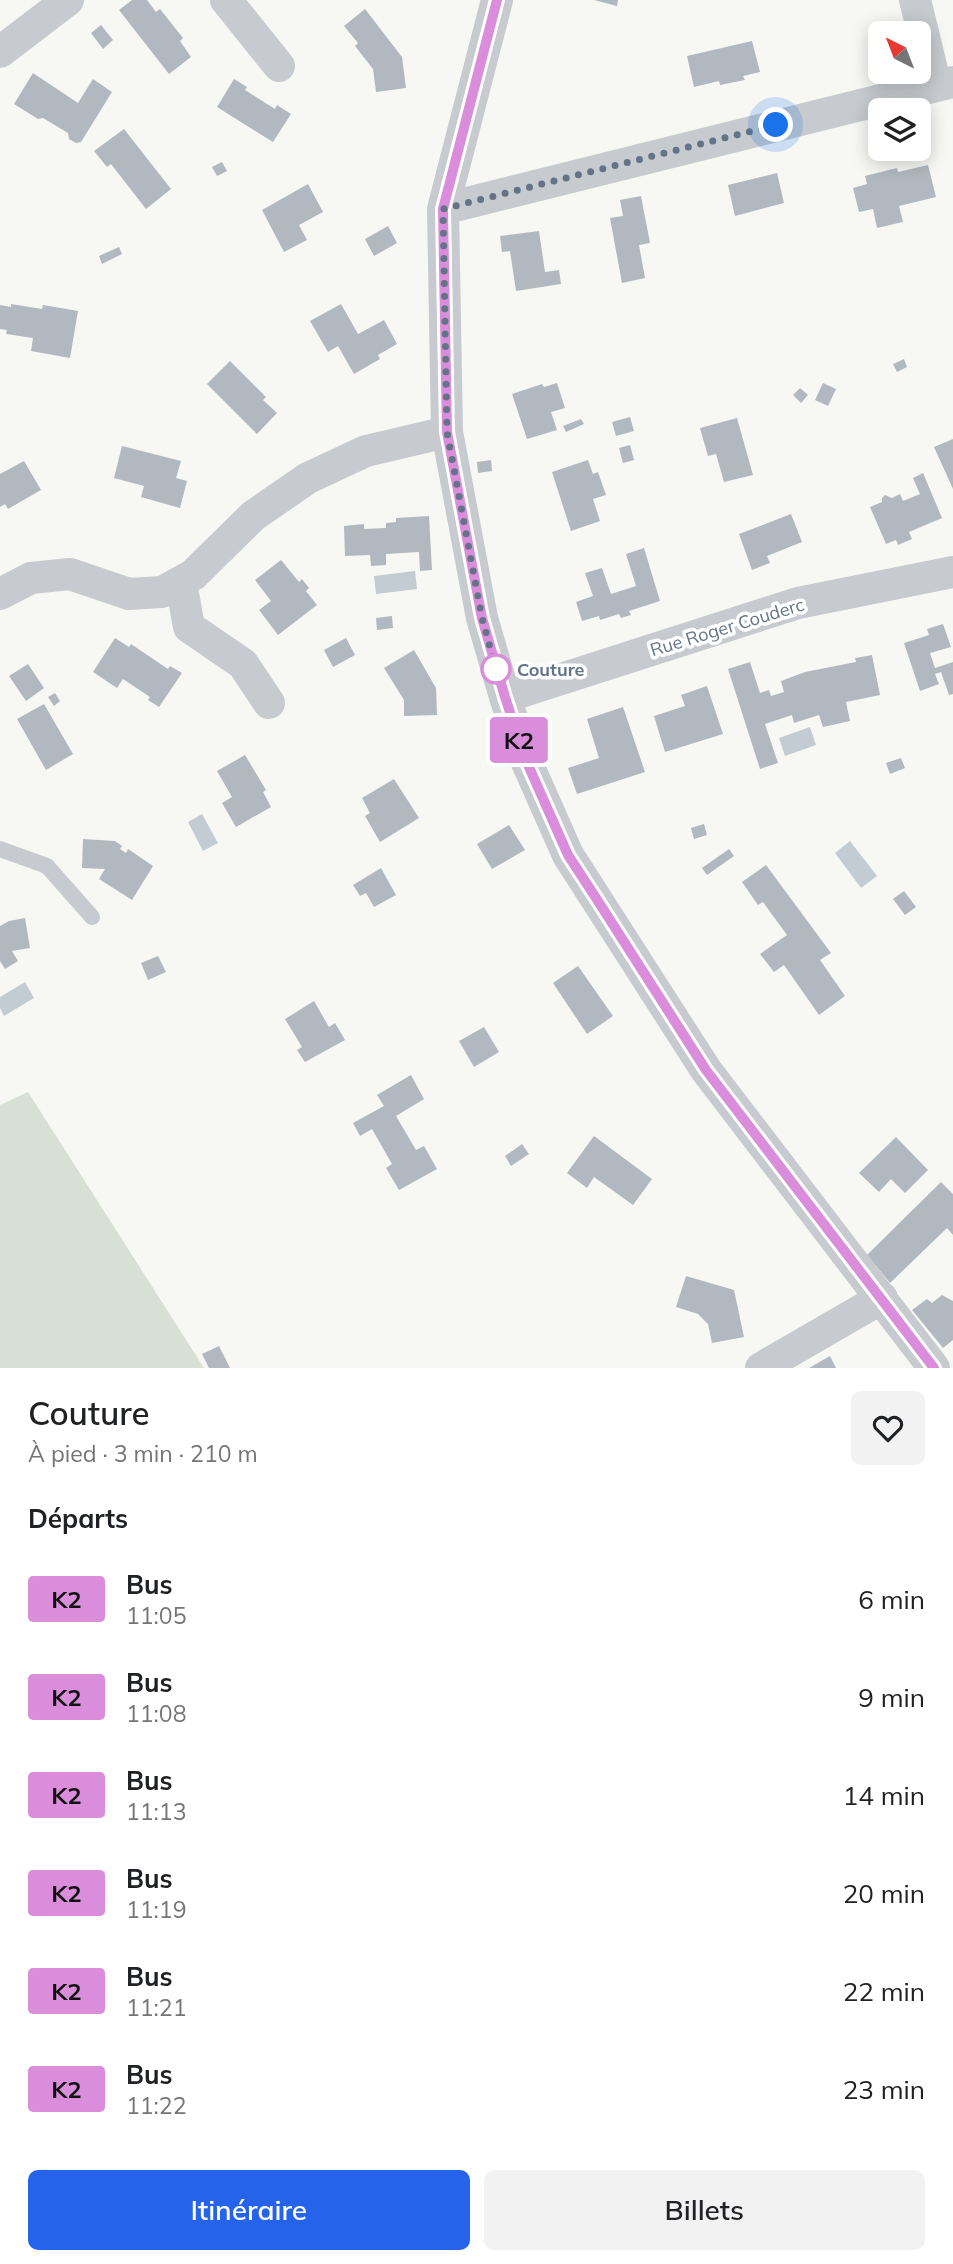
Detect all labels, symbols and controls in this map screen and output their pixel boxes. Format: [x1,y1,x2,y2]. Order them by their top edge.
north arrow [868,21,931,84]
map controls [868,21,931,161]
button: layers [868,98,931,161]
your location [758,107,793,142]
street label: Rue Roger Couderc [647,593,807,661]
marker: Couture [481,654,511,684]
place label: Couture [517,658,585,681]
line badge: K2 [488,717,550,763]
text: K2 [504,725,534,755]
button: heart [851,1391,925,1465]
text: Couture [28,1392,150,1433]
text: À pied · 3 min · 210 m [28,1439,258,1468]
text: Départs [28,1502,128,1535]
text: Bus [126,1568,172,1601]
text: 6 min [858,1583,925,1616]
text: K2 [51,1584,82,1614]
text: 11:05 [126,1601,186,1630]
text: Bus [126,1666,172,1699]
text: 9 min [858,1681,925,1714]
text: K2 [51,1682,82,1712]
text: 11:08 [126,1699,186,1728]
text: Bus [126,1764,172,1797]
text: 14 min [843,1779,925,1812]
text: K2 [51,1780,82,1810]
text: 11:13 [126,1797,186,1826]
text: Bus [126,1862,172,1895]
text: 20 min [843,1877,925,1910]
text: K2 [51,1878,82,1908]
text: 11:19 [126,1895,186,1924]
text: Bus [126,1960,172,1993]
text: 22 min [843,1975,925,2008]
text: K2 [51,1976,82,2006]
text: 11:21 [126,1993,186,2022]
text: Bus [126,2058,172,2091]
text: 23 min [843,2073,925,2106]
text: K2 [51,2074,82,2104]
text: 11:22 [126,2091,186,2120]
button: Itinéraire [28,2170,470,2250]
button: Billets [484,2170,925,2250]

